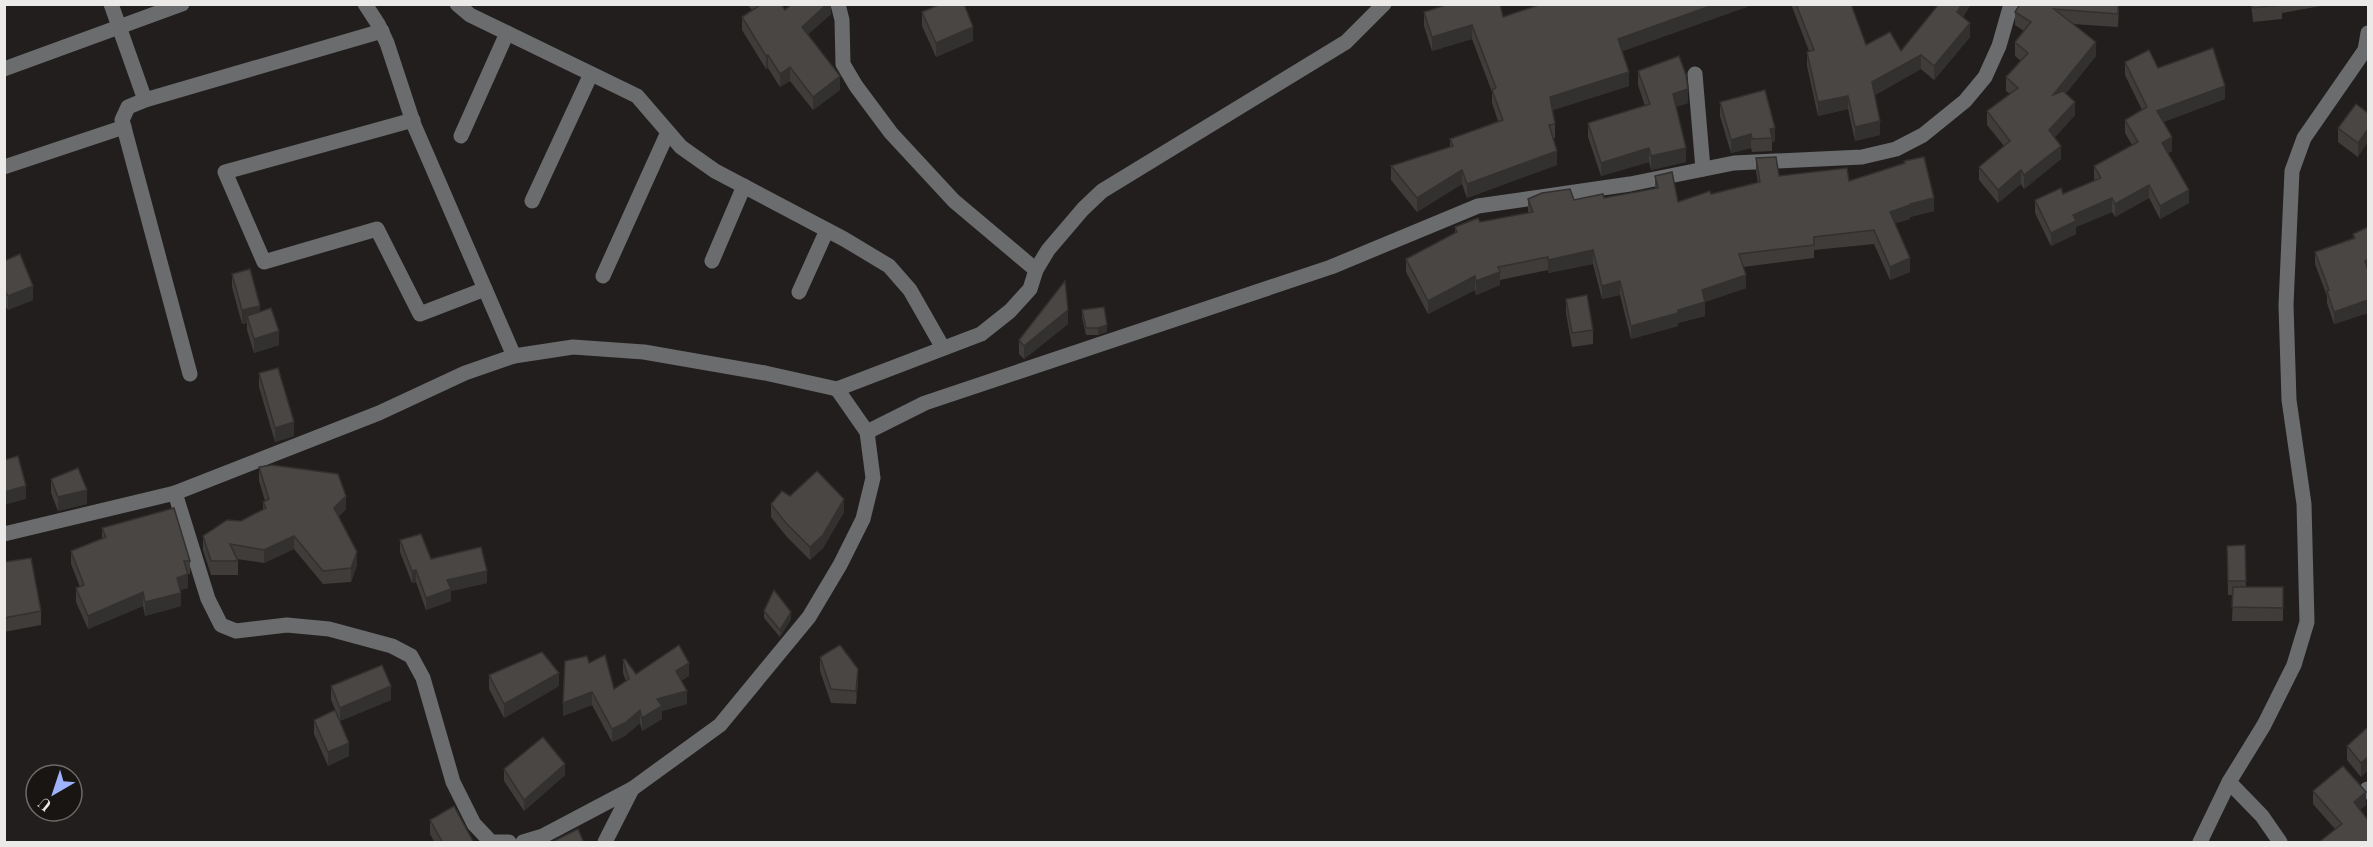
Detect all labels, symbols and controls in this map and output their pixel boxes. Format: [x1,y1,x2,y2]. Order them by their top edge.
north arrow [24,763,84,823]
text: U [33,793,55,817]

